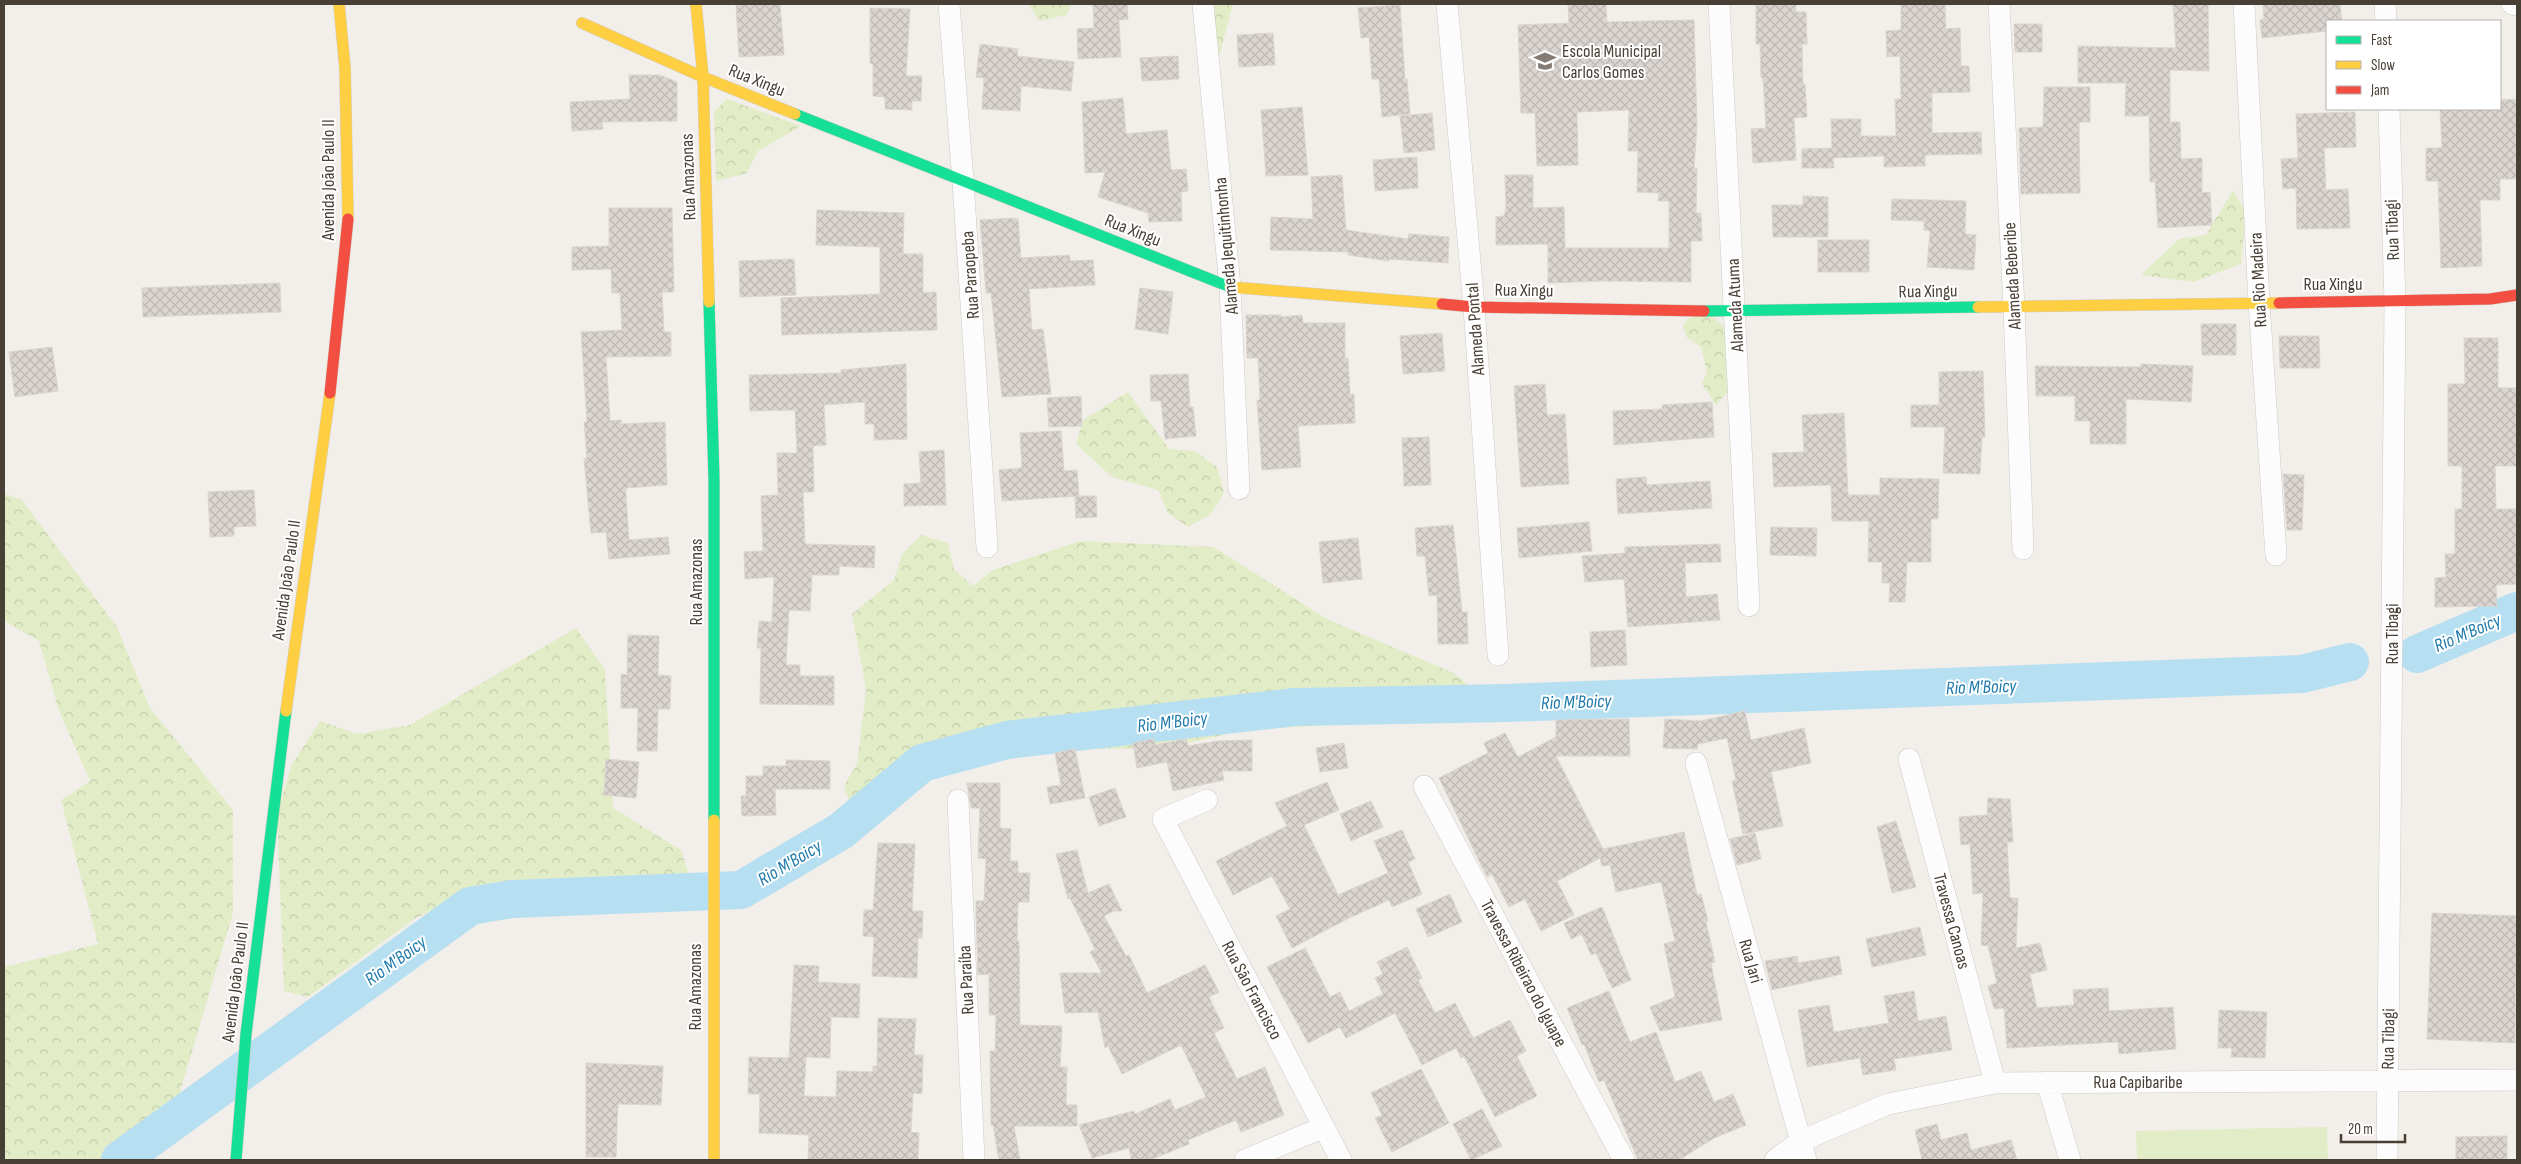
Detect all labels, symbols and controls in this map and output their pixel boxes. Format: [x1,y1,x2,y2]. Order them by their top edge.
legend [2326,20,2501,110]
text: Fast [2371,31,2393,50]
place label: Escola Municipal Carlos Gomes [1562,41,1661,83]
school or university icon: Escola Municipal Carlos Gomes [1532,48,1558,74]
text: Slow [2371,56,2395,75]
street label: Rua Xingu [726,60,788,101]
text: Jam [2370,81,2389,100]
street label: Avenida João Paulo II [318,119,339,242]
street label: Rua Amazonas [676,133,701,221]
street label: Alameda Jequitinhonha [1210,176,1243,316]
street label: Rua Tibagi [2381,199,2404,261]
street label: Rua Xingu [1102,210,1164,251]
street label: Alameda Beberibe [1999,222,2026,331]
street label: Rua Paraopeba [957,230,984,320]
street label: Rua Rio Madeira [2246,232,2271,328]
street label: Alameda Atuma [1723,258,1748,353]
street label: Rua Xingu [2304,274,2363,295]
street label: Rua Xingu [1494,279,1554,302]
street label: Rua Xingu [1898,280,1958,303]
street label: Alameda Pontal [1462,282,1489,377]
street label: Avenida João Paulo II [268,519,305,642]
street label: Rua Amazonas [686,539,707,625]
street label: Rua Tibagi [2382,603,2403,665]
water label: Rio M'Boicy [2431,609,2505,658]
water label: Rio M'Boicy [1945,675,2017,700]
water label: Rio M'Boicy [1540,690,1612,715]
water label: Rio M'Boicy [1136,707,1209,738]
water label: Rio M'Boicy [754,835,827,891]
street label: Travessa Canoas [1929,871,1974,971]
street label: Travessa Ribeirao do Iguape [1476,896,1571,1050]
street label: Avenida João Paulo II [218,921,253,1044]
water label: Rio M'Boicy [361,931,432,991]
street label: Rua São Francisco [1217,937,1286,1043]
street label: Rua Jari [1734,937,1767,986]
street label: Rua Amazonas [685,944,706,1030]
street label: Rua Paraíba [954,945,979,1015]
street label: Rua Tibagi [2377,1008,2400,1070]
street label: Rua Capibaribe [2093,1072,2183,1093]
scale bar [2341,1112,2405,1144]
text: 20 m [2348,1120,2373,1139]

